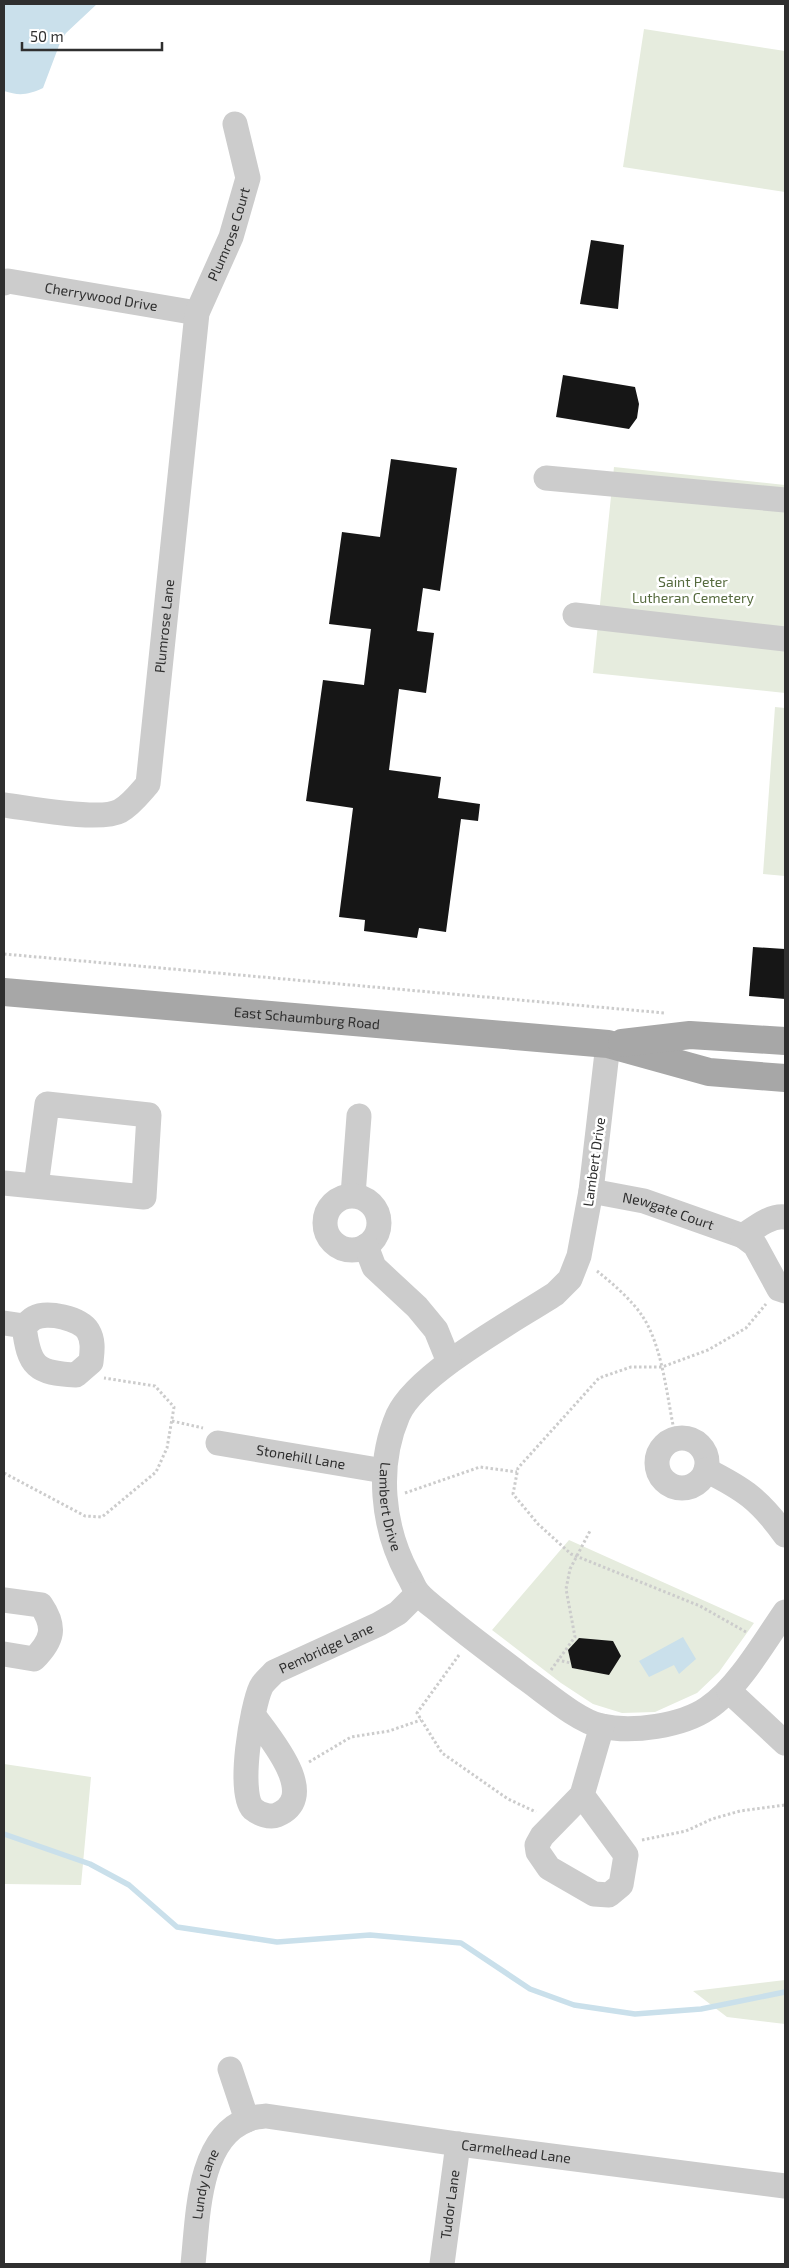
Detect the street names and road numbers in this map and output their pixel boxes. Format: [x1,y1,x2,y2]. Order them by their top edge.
street label: Plumrose Court [203,185,253,284]
street label: Cherrywood Drive [44,278,159,314]
street label: Plumrose Lane [151,578,177,674]
street label: East Schaumburg Road [233,1003,381,1032]
street label: Lambert Drive [579,1116,608,1208]
street label: Newgate Court [621,1188,716,1233]
street label: Stonehill Lane [255,1441,347,1472]
street label: Lambert Drive [376,1461,405,1553]
street label: Pembridge Lane [276,1619,376,1677]
street label: Carmelhead Lane [460,2136,572,2166]
street label: Lundy Lane [188,2146,222,2220]
street label: Tudor Lane [436,2169,462,2240]

